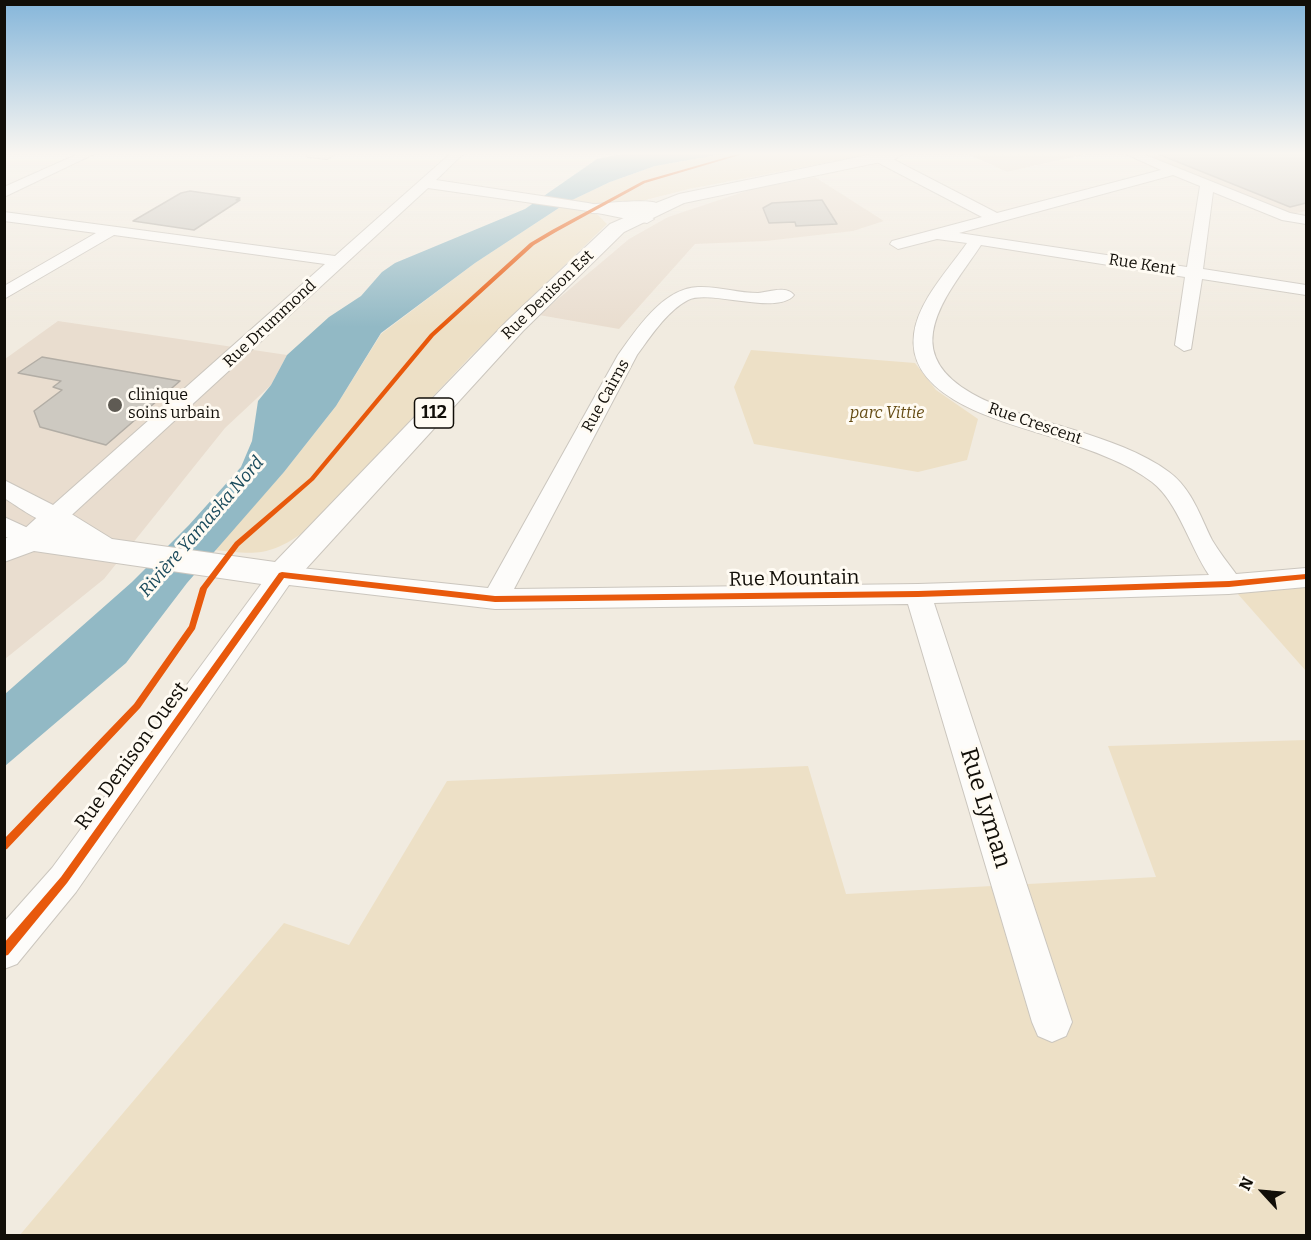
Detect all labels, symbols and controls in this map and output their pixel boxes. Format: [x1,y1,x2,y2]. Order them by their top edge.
street label: Rue Denison Est [498,246,598,344]
street label: Rue Kent [1107,250,1177,280]
street label: Rue Drummond [220,276,320,372]
street label: Rue Cairns [578,356,634,436]
place label: clinique soins urbain [128,386,220,424]
marker: clinique soins urbain [106,396,124,414]
road number: 112 [414,398,454,428]
street label: Rue Crescent [986,399,1084,449]
park label: parc Vittie [850,404,924,424]
water label: Rivière Yamaska Nord [135,452,269,602]
street label: Rue Mountain [728,566,860,592]
street label: Rue Denison Ouest [70,678,194,834]
street label: Rue Lyman [953,744,1017,872]
north arrow [1233,1162,1293,1222]
text: N [1235,1174,1258,1194]

